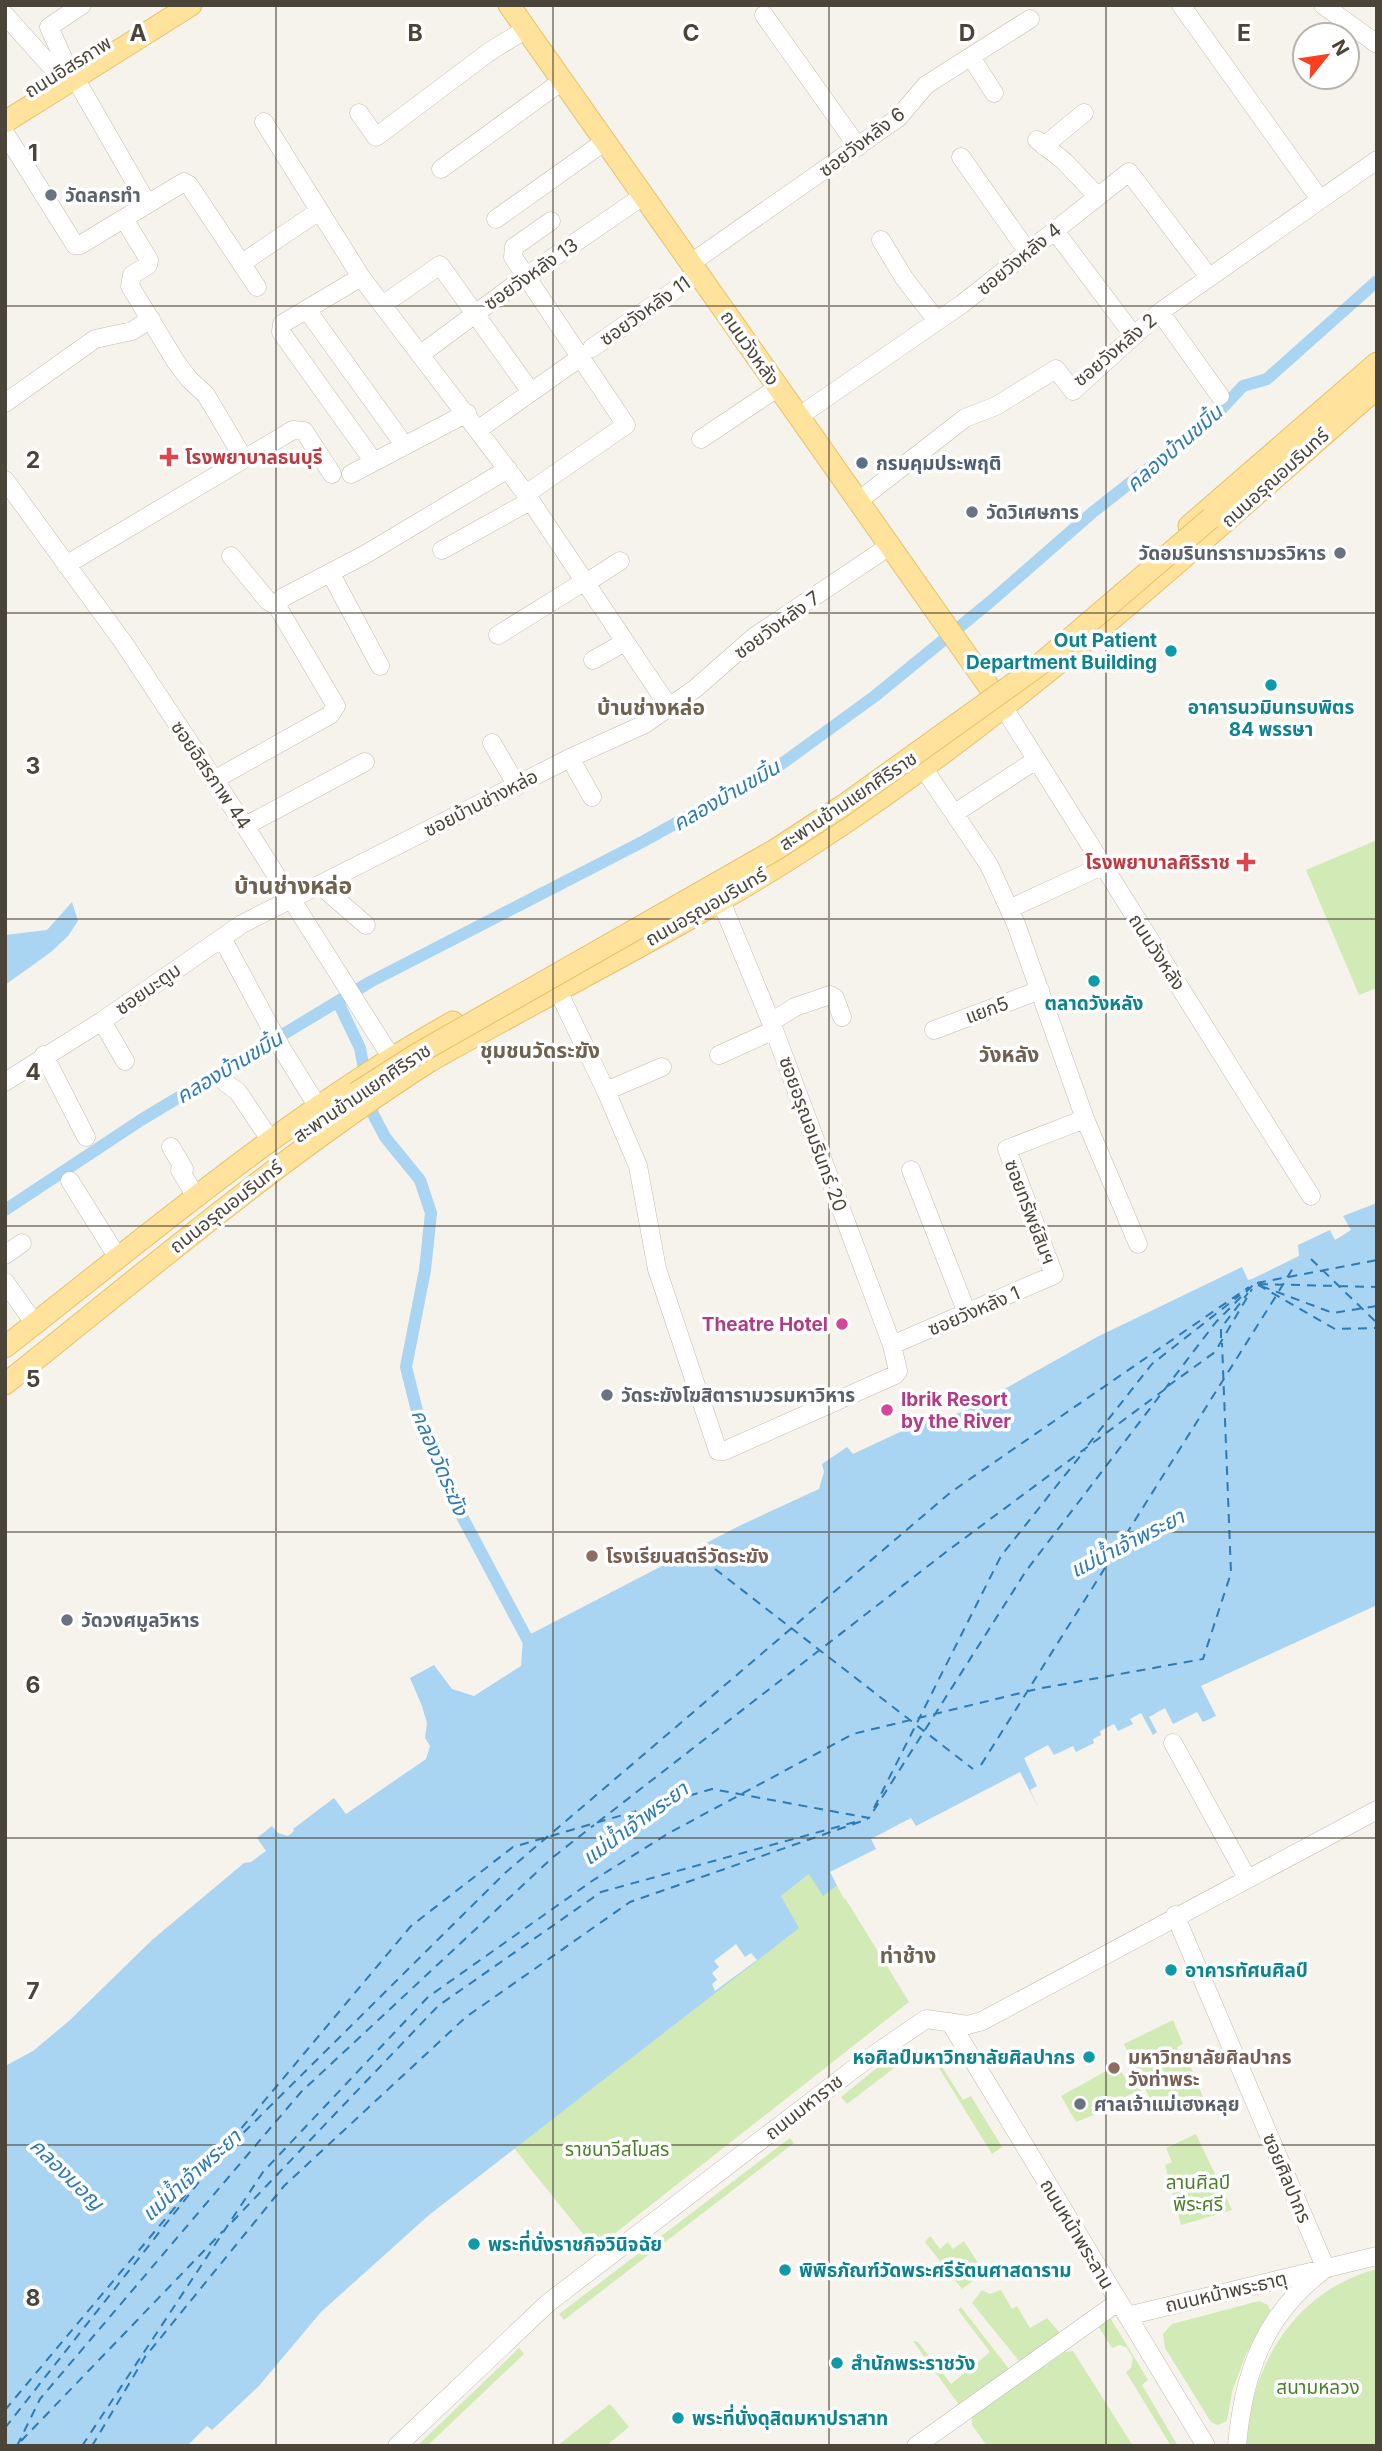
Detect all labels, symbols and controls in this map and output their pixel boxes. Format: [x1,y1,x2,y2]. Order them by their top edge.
text: A [129,19,147,47]
text: B [407,19,423,47]
text: C [682,19,700,47]
text: D [959,19,975,47]
text: E [1237,19,1251,47]
north arrow [1291,21,1361,91]
street label: ถนนอิสรภาพ [20,31,116,103]
text: N [1327,36,1354,60]
street label: ซอยวังหลัง 6 [814,102,910,182]
text: 1 [28,139,38,167]
place label: วัดลครทำ [65,184,141,207]
marker: วัดลครทำ [43,187,59,203]
street label: ซอยวังหลัง 4 [972,218,1066,300]
street label: ซอยวังหลัง 13 [480,233,582,315]
street label: ซอยวังหลัง 11 [595,271,695,351]
street label: ถนนวังหลัง [716,306,784,390]
street label: ซอยวังหลัง 2 [1069,309,1161,391]
water label: คลองบ้านขมิ้น [1120,398,1228,497]
street label: ถนนอรุณอมรินทร์ [1217,423,1334,532]
text: 2 [26,446,40,474]
place label: โรงพยาบาลธนบุรี [185,446,323,469]
marker: โรงพยาบาลธนบุรี [159,447,179,467]
place label: กรมคุมประพฤติ [876,452,1001,475]
marker: กรมคุมประพฤติ [854,455,870,471]
place label: วัดวิเศษการ [986,501,1079,524]
marker: วัดวิเศษการ [964,504,980,520]
place label: วัดอมรินทรารามวรวิหาร [1139,542,1326,565]
marker: วัดอมรินทรารามวรวิหาร [1332,545,1348,561]
street label: ซอยวังหลัง 7 [730,586,824,664]
place label: Out Patient Department Building [966,629,1157,674]
marker: Out Patient Department Building [1163,643,1179,659]
marker: อาคารนวมินทรบพิตร 84 พรรษา [1263,677,1279,693]
district label: บ้านช่างหล่อ [597,695,705,720]
place label: อาคารนวมินทรบพิตร 84 พรรษา [1188,696,1355,741]
street label: ซอยอิสรภาพ 44 [166,716,256,834]
street label: สะพานข้ามแยกศิริราช [775,746,921,856]
text: 3 [26,752,40,780]
water label: คลองบ้านขมิ้น [668,753,785,836]
street label: ซอยบ้านช่างหล่อ [420,764,542,842]
place label: โรงพยาบาลศิริราช [1085,851,1230,874]
marker: โรงพยาบาลศิริราช [1236,852,1256,872]
street label: ถนนอรุณอมรินทร์ [641,862,772,951]
district label: บ้านช่างหล่อ [234,872,352,900]
street label: ถนนวังหลัง [1124,909,1190,995]
street label: ซอยมะตูม [111,958,186,1021]
marker: ตลาดวังหลัง [1086,973,1102,989]
street label: แยก5 [962,992,1012,1028]
place label: ตลาดวังหลัง [1045,992,1144,1015]
water label: คลองบ้านขมิ้น [171,1024,288,1109]
street label: สะพานข้ามแยกศิริราช [289,1038,435,1148]
district label: ชุมชนวัดระฆัง [480,1038,600,1064]
district label: วังหลัง [979,1042,1039,1067]
street label: ซอยอรุณอมรินทร์ 20 [774,1053,852,1215]
text: 4 [25,1058,41,1086]
street label: ถนนอรุณอมรินทร์ [165,1155,288,1258]
street label: ซอยทรัพย์สินฯ [999,1156,1061,1268]
street label: ซอยวังหลัง 1 [925,1281,1023,1341]
place label: Theatre Hotel [702,1313,828,1336]
marker: Theatre Hotel [834,1316,850,1332]
text: 5 [26,1365,40,1393]
place label: วัดระฆังโฆสิตารามวรมหาวิหาร [621,1384,855,1407]
marker: วัดระฆังโฆสิตารามวรมหาวิหาร [599,1387,615,1403]
place label: Ibrik Resort by the River [901,1388,1011,1433]
marker: Ibrik Resort by the River [879,1402,895,1418]
water label: คลองวัดระฆัง [406,1405,474,1520]
water label: แม่น้ำเจ้าพระยา [1065,1501,1189,1582]
place label: โรงเรียนสตรีวัดระฆัง [606,1545,769,1568]
marker: โรงเรียนสตรีวัดระฆัง [584,1548,600,1564]
place label: วัดวงศมูลวิหาร [81,1609,199,1632]
marker: วัดวงศมูลวิหาร [59,1612,75,1628]
text: 6 [26,1671,40,1699]
water label: แม่น้ำเจ้าพระยา [576,1774,694,1870]
district label: ท่าช้าง [880,1943,936,1968]
place label: อาคารทัศนศิลป์ [1185,1959,1308,1982]
marker: อาคารทัศนศิลป์ [1163,1962,1179,1978]
text: 7 [26,1977,40,2005]
place label: หอศิลป์มหาวิทยาลัยศิลปากร [852,2046,1075,2069]
place label: มหาวิทยาลัยศิลปากร วังท่าพระ [1128,2046,1292,2091]
marker: หอศิลป์มหาวิทยาลัยศิลปากร [1081,2049,1097,2065]
marker: มหาวิทยาลัยศิลปากร วังท่าพระ [1106,2060,1122,2076]
street label: ถนนมหาราช [760,2069,848,2145]
place label: ศาลเจ้าแม่เฮงหลุย [1094,2093,1239,2116]
marker: ศาลเจ้าแม่เฮงหลุย [1072,2096,1088,2112]
water label: แม่น้ำเจ้าพระยา [135,2122,247,2226]
street label: ซอยศิลปากร [1258,2130,1316,2226]
water label: คลองมอญ [25,2133,110,2216]
park label: ราชนาวีสโมสร [565,2138,669,2161]
park label: ลานศิลป์ พีระศรี [1166,2171,1230,2216]
street label: ถนนหน้าพระลาน [1035,2175,1119,2293]
place label: พระที่นั่งราชกิจวินิจฉัย [488,2230,662,2256]
marker: พระที่นั่งราชกิจวินิจฉัย [466,2236,482,2252]
place label: พิพิธภัณฑ์วัดพระศรีรัตนศาสดาราม [799,2259,1072,2282]
marker: พิพิธภัณฑ์วัดพระศรีรัตนศาสดาราม [777,2262,793,2278]
street label: ถนนหน้าพระธาตุ [1163,2267,1289,2317]
text: 8 [26,2284,40,2312]
place label: สำนักพระราชวัง [851,2352,976,2375]
marker: สำนักพระราชวัง [829,2355,845,2371]
park label: สนามหลวง [1276,2376,1360,2399]
place label: พระที่นั่งดุสิตมหาปราสาท [692,2404,888,2430]
marker: พระที่นั่งดุสิตมหาปราสาท [670,2410,686,2426]

